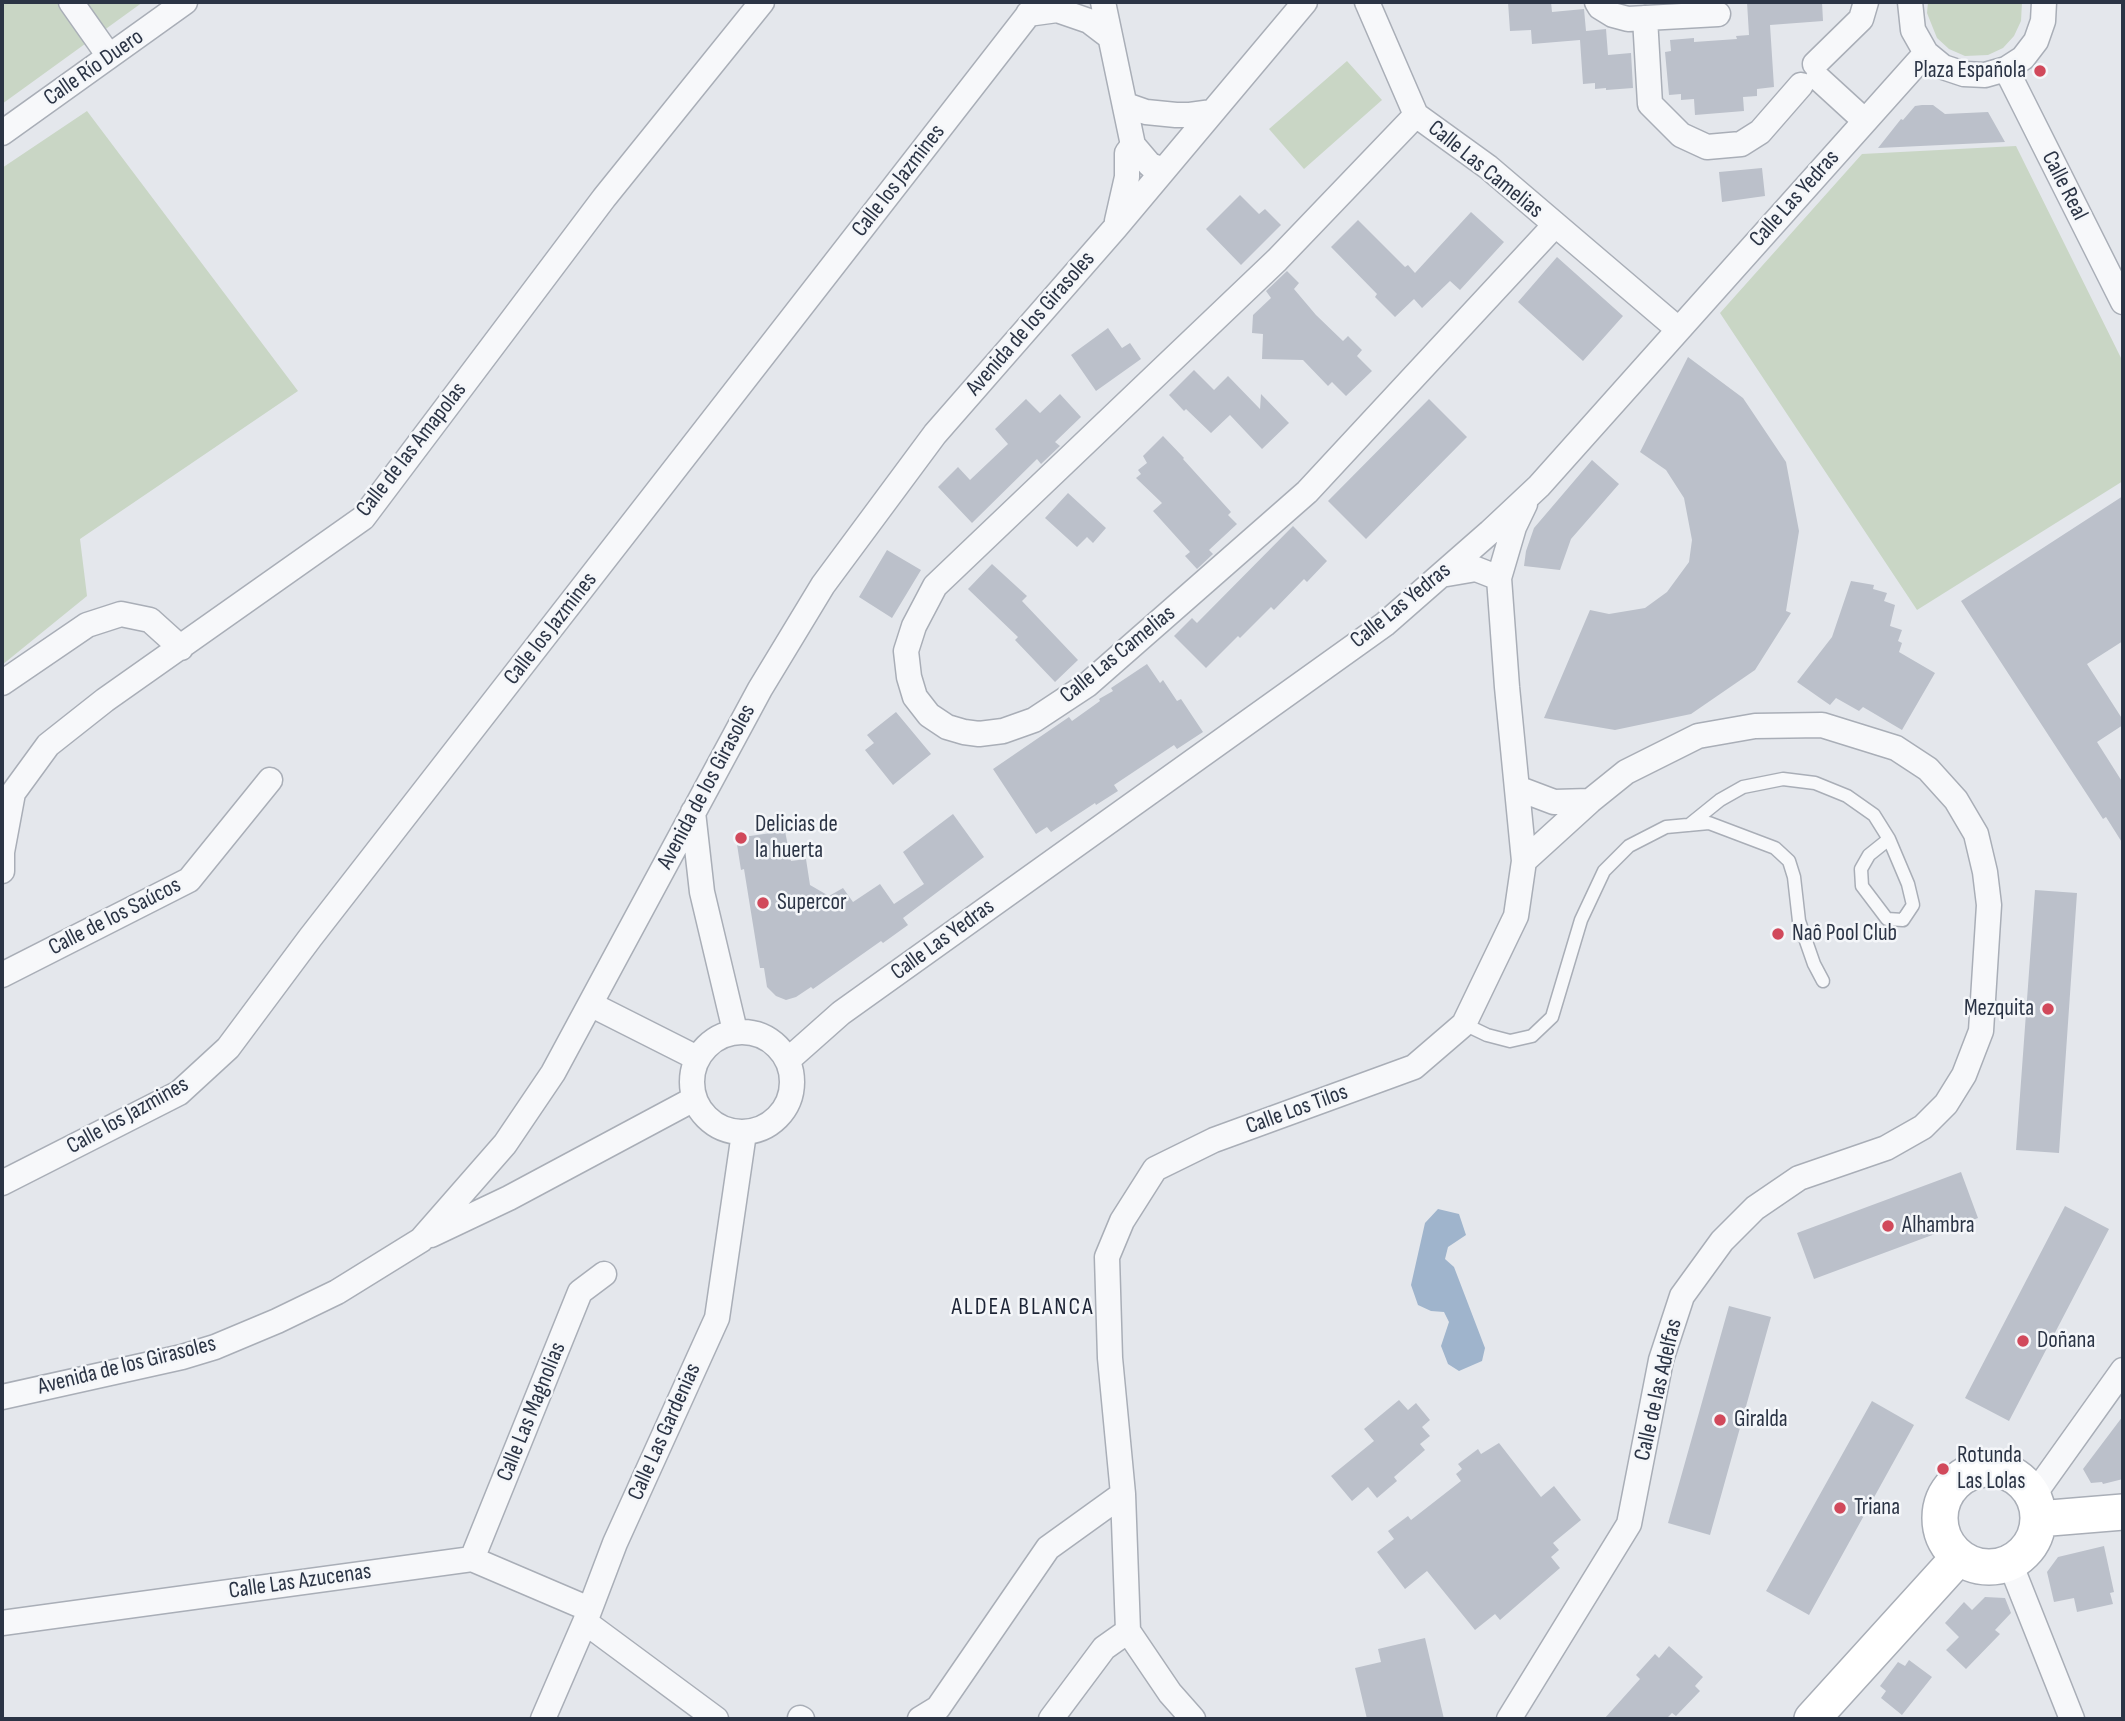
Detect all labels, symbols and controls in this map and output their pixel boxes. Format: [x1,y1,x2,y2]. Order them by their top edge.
street label: Calle Río Duero [39,24,149,112]
place label: Plaza Española [1914,57,2026,85]
marker: Plaza Española [2032,63,2048,79]
street label: Calle Las Camelias [1422,115,1548,225]
street label: Calle los Jazmines [847,119,951,243]
street label: Calle Las Yedras [1744,145,1846,253]
street label: Calle Real [2035,147,2093,225]
street label: Avenida de los Girasoles [961,246,1101,402]
street label: Calle de las Amapolas [351,377,473,523]
street label: Calle Las Yedras [1345,557,1457,655]
street label: Calle los Jazmines [499,567,603,691]
street label: Calle Las Camelias [1055,600,1181,710]
street label: Avenida de los Girasoles [652,700,762,874]
place label: Delicias de la huerta [755,811,838,865]
marker: Delicias de la huerta [733,830,749,846]
street label: Calle de los Saúcos [44,872,186,962]
place label: Supercor [777,889,847,917]
street label: Calle Las Yedras [886,893,1000,987]
marker: Supercor [755,895,771,911]
place label: Naô Pool Club [1792,920,1897,948]
marker: Naô Pool Club [1770,926,1786,942]
place label: Mezquita [1964,995,2034,1023]
marker: Mezquita [2040,1001,2056,1017]
street label: Calle los Jazmines [62,1071,194,1161]
street label: Calle Los Tilos [1242,1079,1352,1141]
place label: Alhambra [1902,1212,1975,1240]
marker: Alhambra [1880,1218,1896,1234]
district label: ALDEA BLANCA [953,1294,1093,1322]
street label: Calle de las Adelfas [1629,1316,1689,1464]
place label: Doñana [2037,1327,2095,1355]
street label: Avenida de los Girasoles [35,1331,219,1401]
marker: Doñana [2015,1333,2031,1349]
street label: Calle Las Magnolias [492,1338,572,1486]
street label: Calle Las Gardenias [623,1359,707,1505]
place label: Giralda [1734,1406,1788,1434]
marker: Giralda [1712,1412,1728,1428]
place label: Rotunda Las Lolas [1957,1442,2025,1496]
marker: Rotunda Las Lolas [1935,1461,1951,1477]
place label: Triana [1854,1494,1900,1522]
marker: Triana [1832,1500,1848,1516]
street label: Calle Las Azucenas [227,1558,373,1606]

